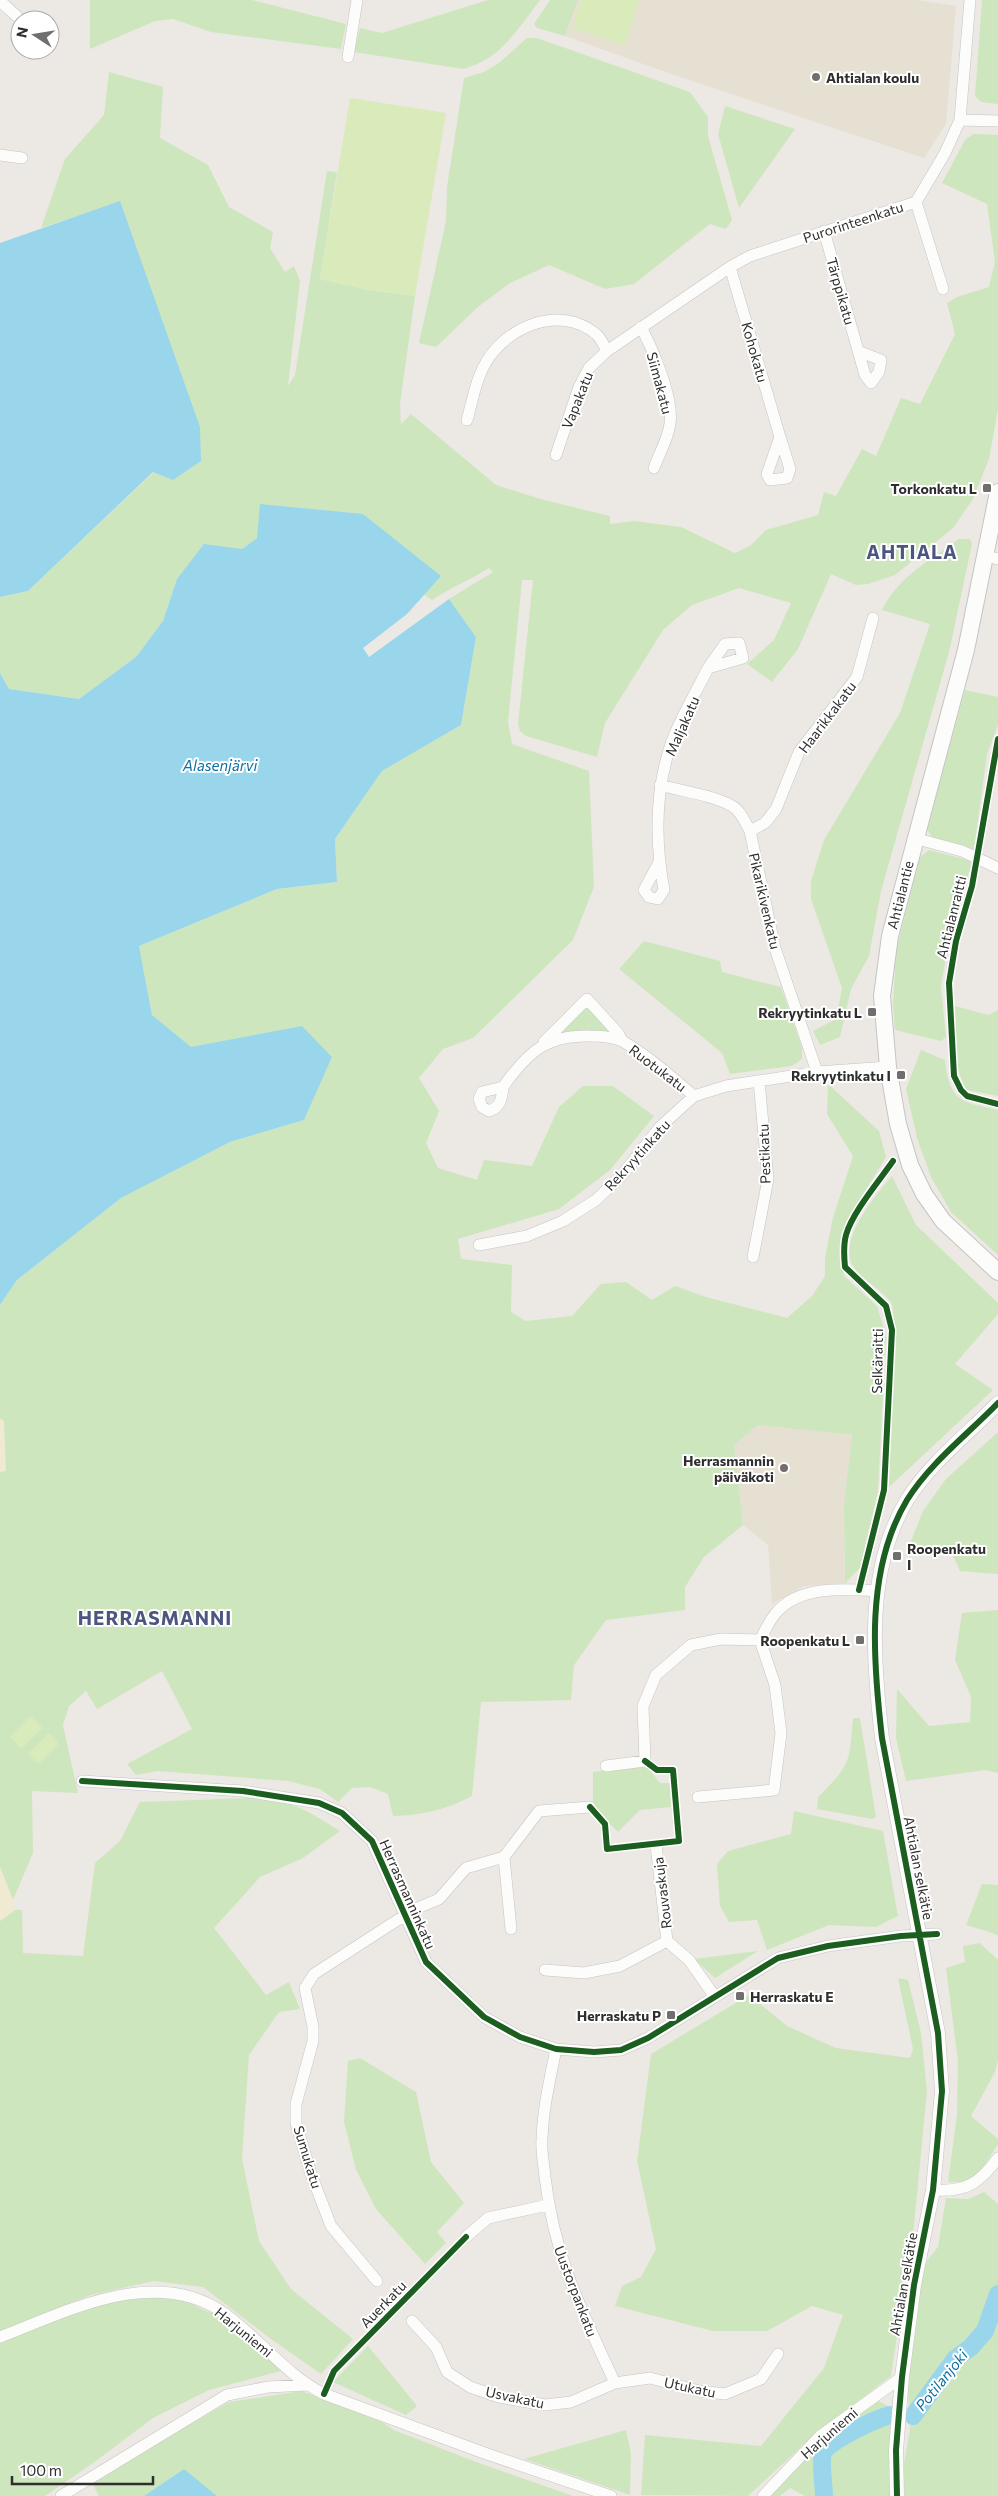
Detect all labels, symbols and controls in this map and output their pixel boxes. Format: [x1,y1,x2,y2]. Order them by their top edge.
north arrow [10,10,60,60]
text: N [12,25,31,39]
place label: Ahtialan koulu [826,69,919,86]
marker: Ahtialan koulu [810,71,822,83]
street label: Purorinteenkatu [801,198,905,246]
street label: Tärppikatu [823,255,859,327]
street label: Kohokatu [738,320,772,384]
street label: Siimakatu [644,350,676,416]
street label: Vapakatu [558,369,596,431]
place label: Torkonkatu L [891,480,977,497]
marker: Torkonkatu L [981,482,993,494]
district label: AHTIALA [866,540,958,563]
street label: Haarikkakatu [795,678,859,756]
street label: Maljakatu [661,694,703,758]
water label: Alasenjärvi [182,756,258,774]
street label: Pikarikivenkatu [746,851,784,951]
street label: Ahtialantie [883,859,917,931]
street label: Ahtialanraitti [933,874,969,960]
place label: Rekryytinkatu L [758,1004,862,1021]
marker: Rekryytinkatu L [866,1006,878,1018]
street label: Ruotukatu [626,1041,690,1095]
place label: Rekryytinkatu I [791,1067,891,1084]
marker: Rekryytinkatu I [895,1069,907,1081]
street label: Rekryytinkatu [601,1116,673,1194]
street label: Pestikatu [754,1124,774,1184]
street label: Selkäraitti [868,1328,886,1394]
place label: Herrasmannin päiväkoti [683,1452,774,1485]
marker: Herrasmannin päiväkoti [778,1462,790,1474]
place label: Roopenkatu I [907,1540,986,1573]
marker: Roopenkatu I [891,1550,903,1562]
district label: HERRASMANNI [78,1606,232,1629]
place label: Roopenkatu L [760,1632,850,1649]
marker: Roopenkatu L [854,1634,866,1646]
street label: Ahtialan selkätie [901,1815,937,1921]
street label: Herrasmanninkatu [376,1837,440,1951]
street label: Rouvaskuja [649,1856,675,1930]
place label: Herraskatu E [750,1988,834,2005]
marker: Herraskatu E [734,1990,746,2002]
place label: Herraskatu P [577,2007,661,2024]
marker: Herraskatu P [665,2009,677,2021]
street label: Sumukatu [290,2124,326,2190]
street label: Ahtialan selkätie [886,2231,920,2337]
street label: Uustorpankatu [551,2243,601,2339]
street label: Auerkatu [356,2277,410,2331]
street label: Harjuniemi [212,2303,276,2361]
water label: Potilanjoki [911,2345,972,2414]
street label: Utukatu [663,2373,717,2401]
street label: Usvakatu [484,2383,546,2411]
street label: Harjuniemi [797,2404,861,2462]
scale bar [12,2454,154,2486]
text: 100 m [20,2461,62,2479]

